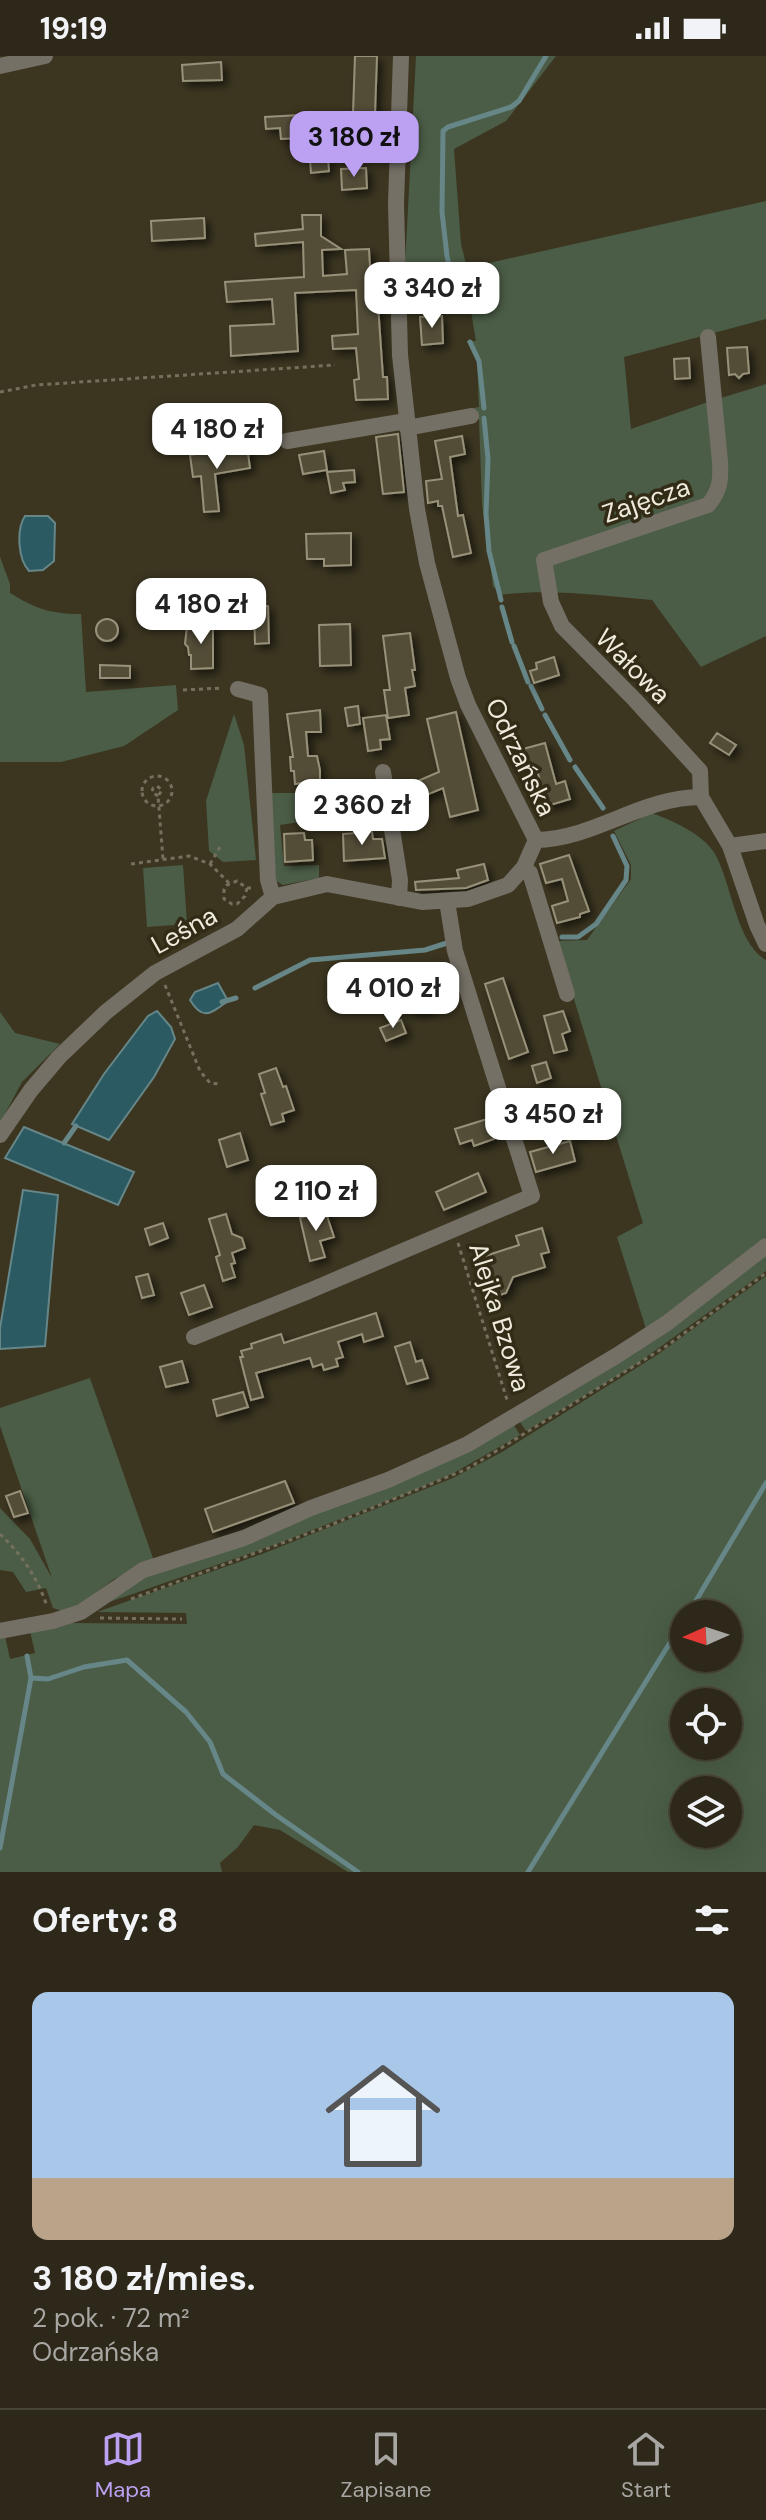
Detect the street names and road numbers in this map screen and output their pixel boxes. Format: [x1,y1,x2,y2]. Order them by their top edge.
street label: Zajęcza [598,469,694,531]
street label: Wałowa [588,621,678,711]
street label: Odrzańska [478,692,564,822]
street label: Leśna [145,898,223,962]
street label: Alejka Bzowa [461,1238,539,1396]

